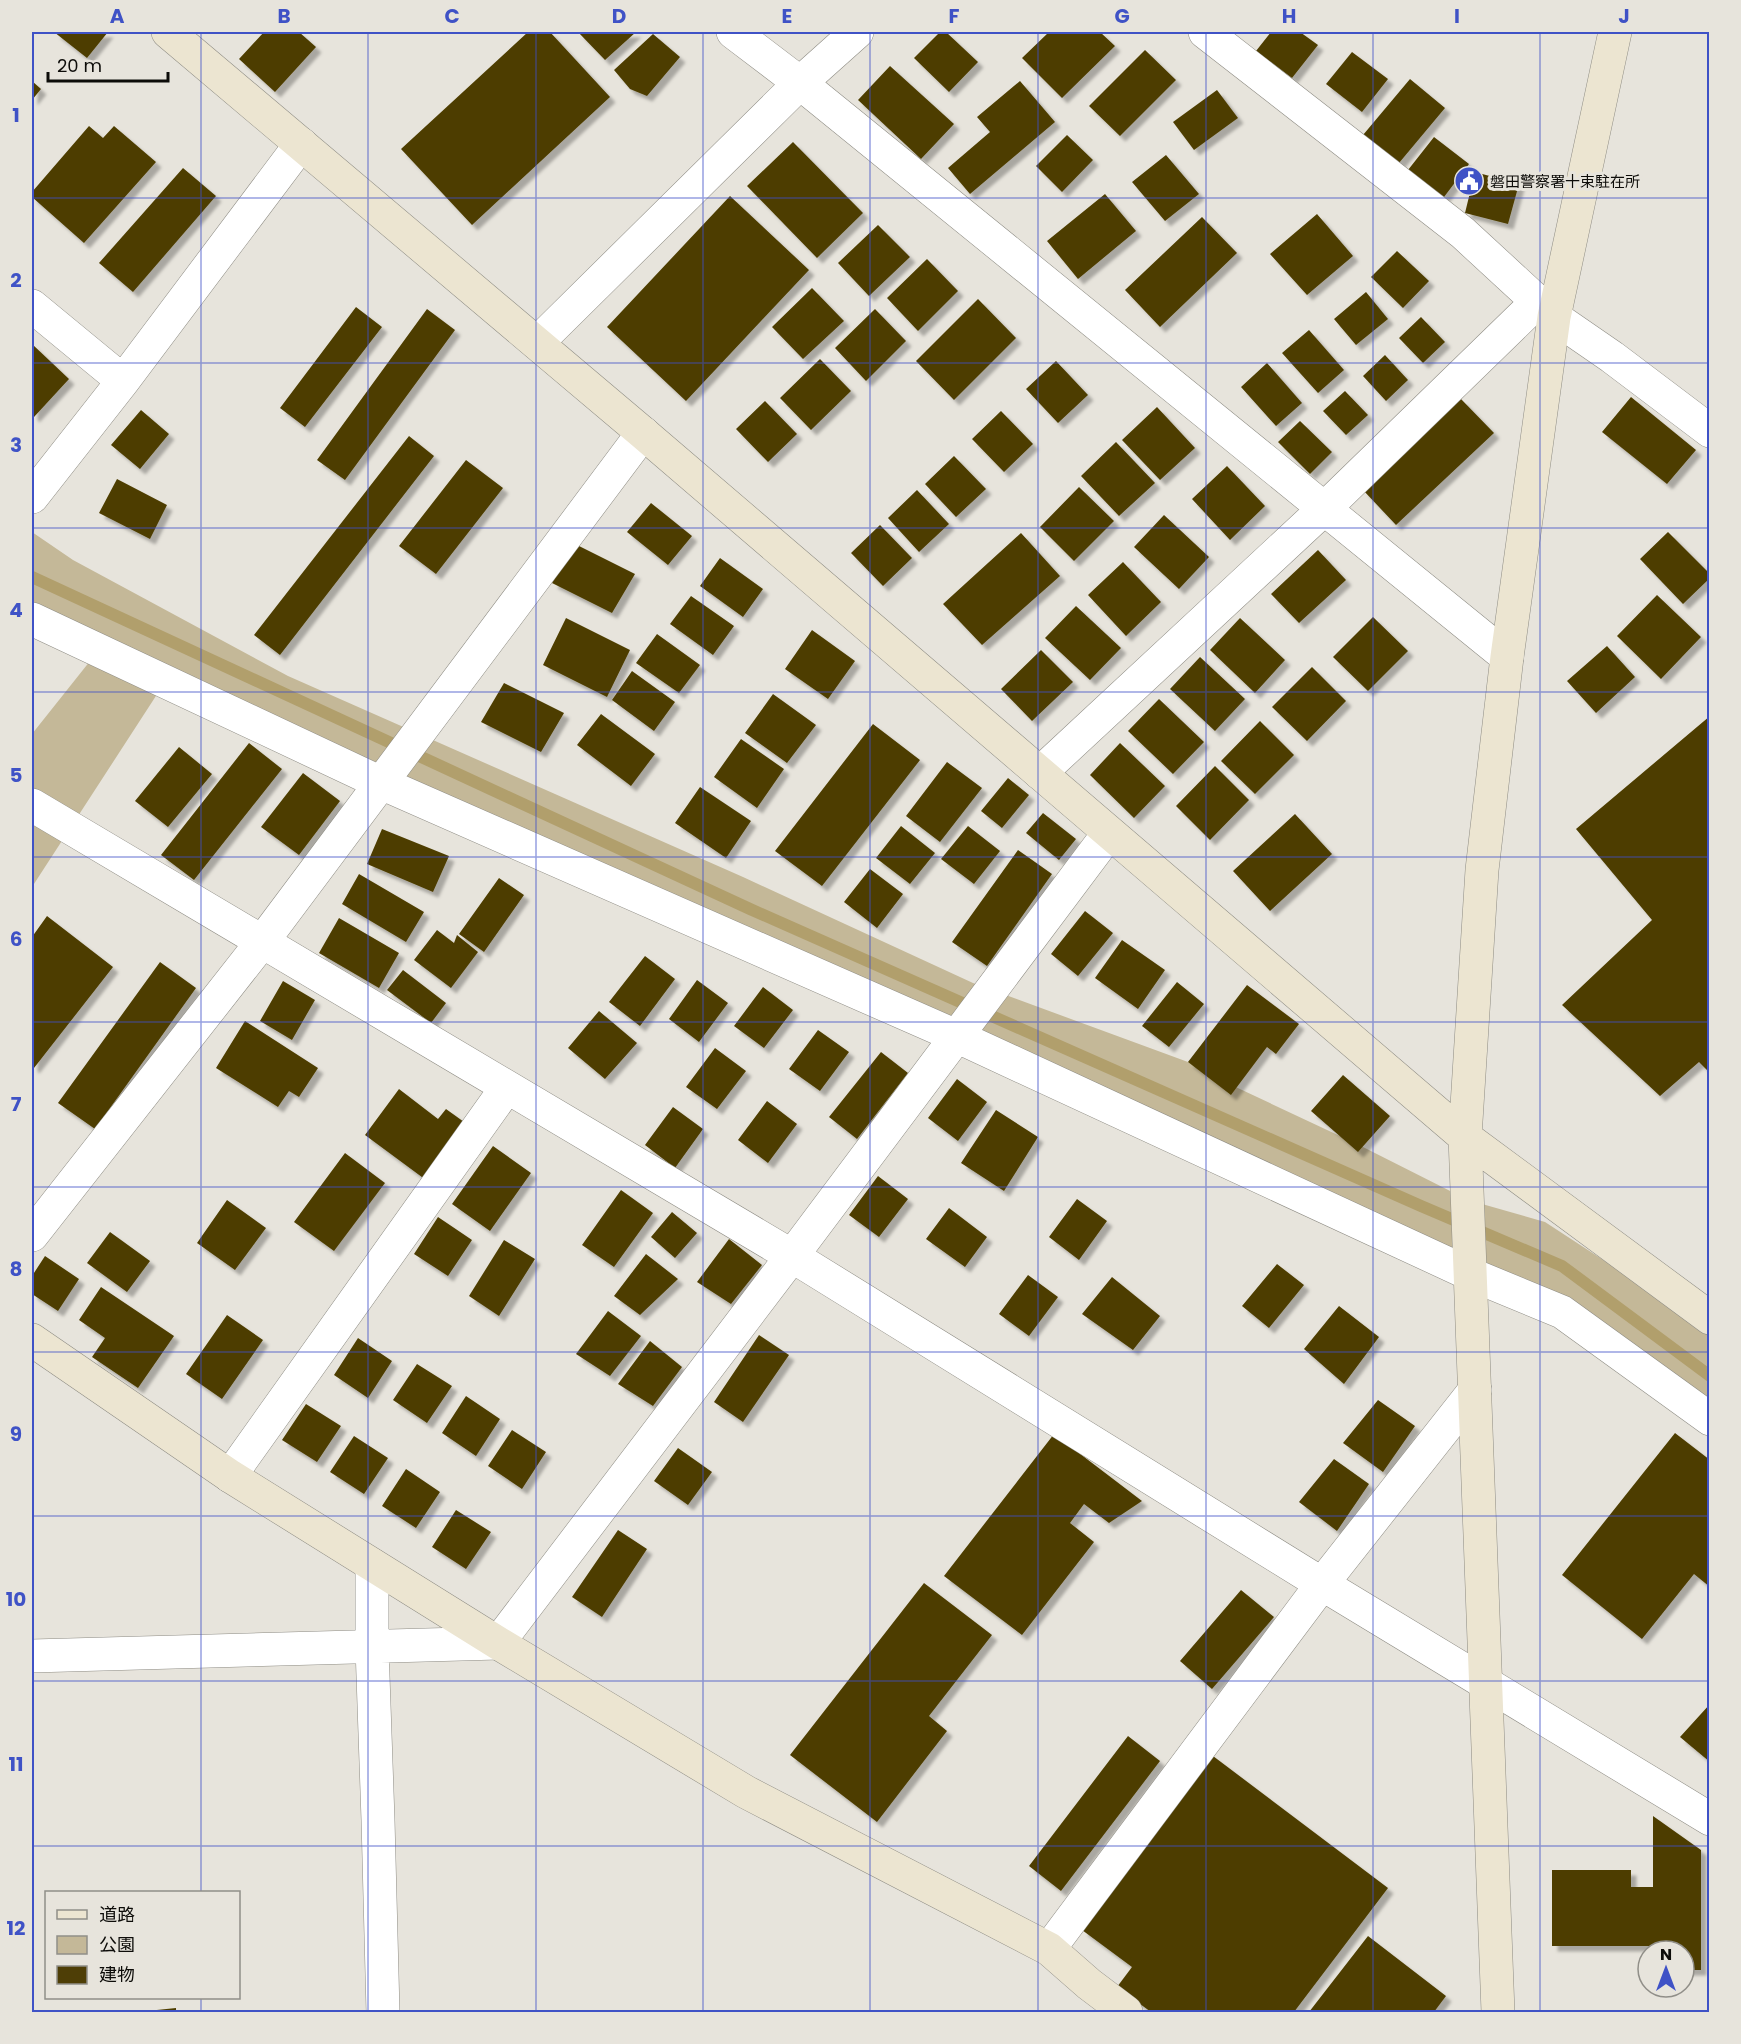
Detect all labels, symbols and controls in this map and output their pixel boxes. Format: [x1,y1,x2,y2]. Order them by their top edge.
text: A [110,2,125,30]
text: B [277,2,291,30]
text: C [444,2,460,30]
text: D [612,2,626,30]
text: E [782,2,792,30]
text: F [949,2,960,30]
text: G [1114,2,1130,30]
text: H [1282,2,1296,30]
text: I [1454,2,1460,30]
text: J [1618,2,1630,30]
scale bar [48,45,168,83]
text: 20 m [57,53,102,78]
text: 1 [12,101,20,129]
public building icon: 磐田警察署十束駐在所 [1453,165,1485,197]
place label: 磐田警察署十束駐在所 [1490,171,1640,192]
text: 2 [10,266,22,294]
text: 3 [10,431,22,459]
text: 4 [9,596,23,624]
text: 5 [10,761,23,789]
text: 6 [10,925,22,953]
text: 7 [11,1090,22,1118]
text: 8 [10,1255,22,1283]
text: 9 [10,1420,22,1448]
text: 10 [6,1585,26,1613]
text: 11 [8,1750,24,1778]
legend [45,1891,240,1999]
text: 道路 [99,1902,135,1927]
text: 12 [7,1914,25,1942]
text: 公園 [99,1932,135,1957]
north arrow [1636,1939,1696,1999]
text: N [1660,1943,1672,1966]
text: 建物 [99,1962,135,1987]

